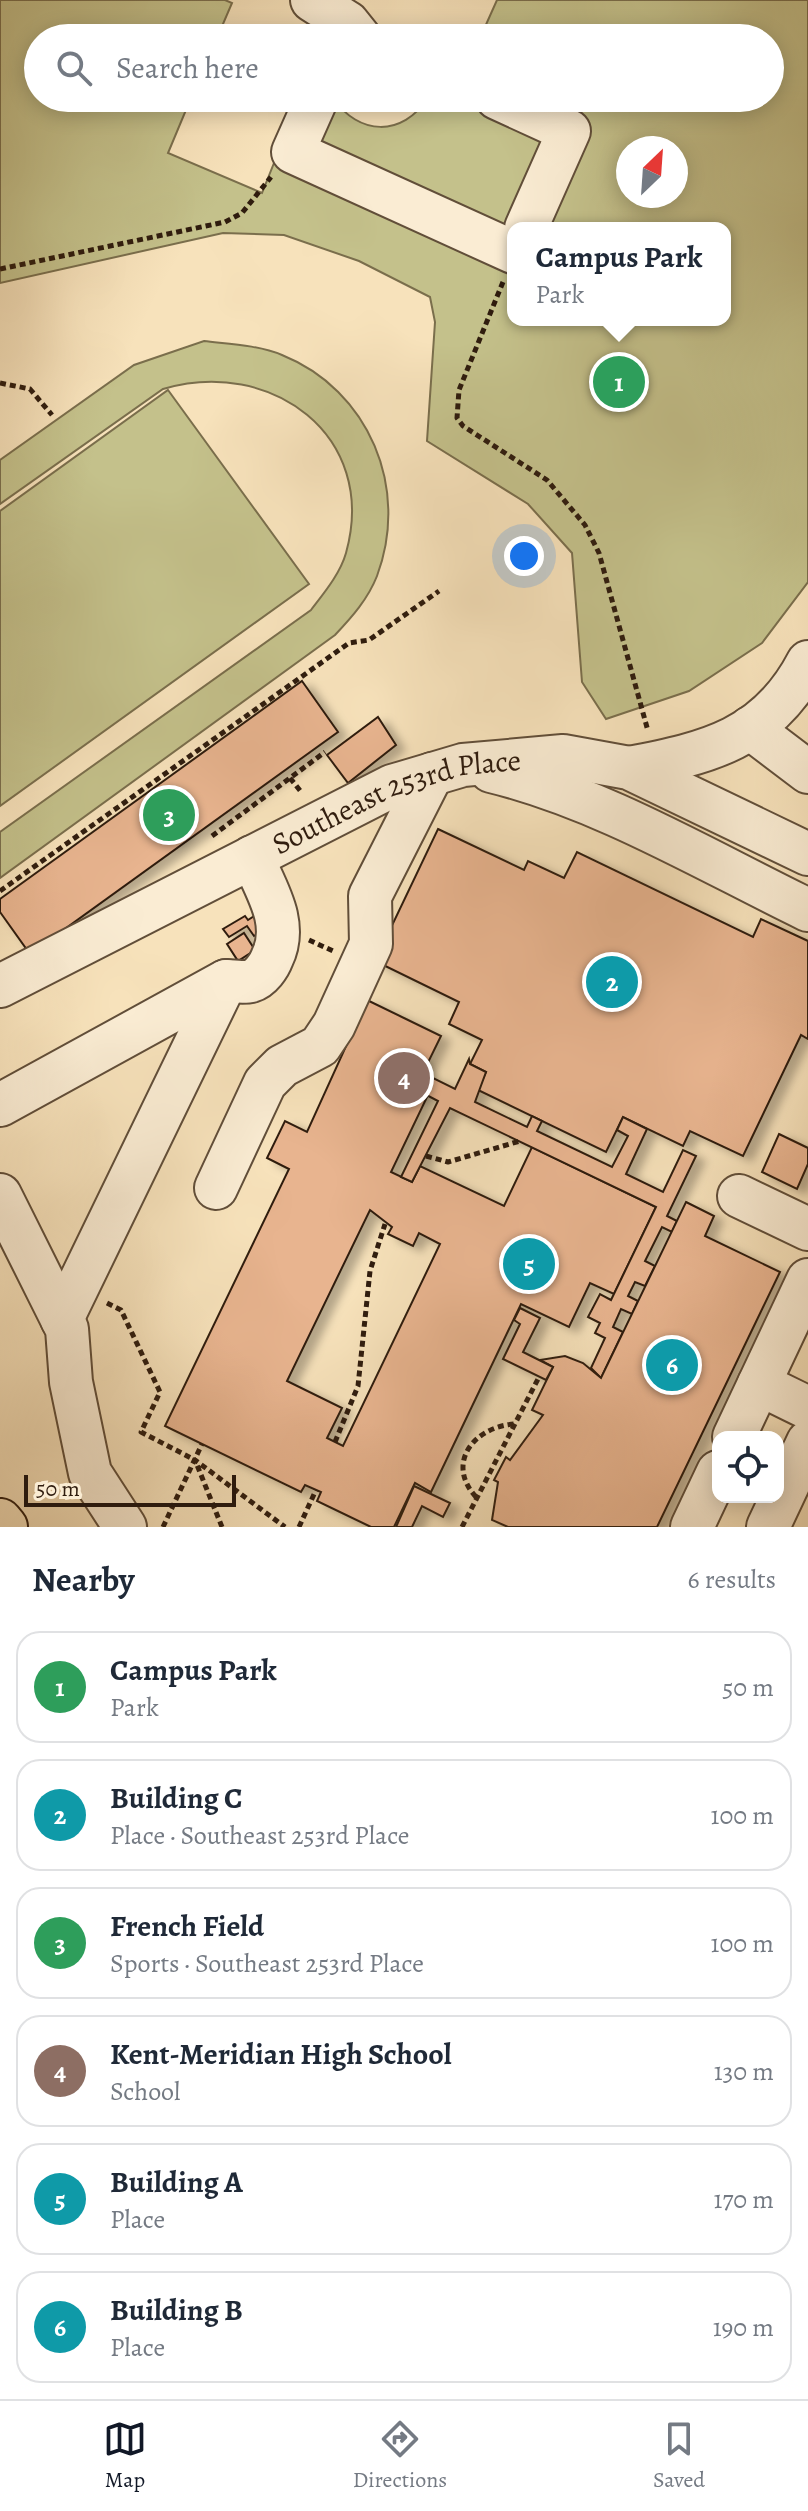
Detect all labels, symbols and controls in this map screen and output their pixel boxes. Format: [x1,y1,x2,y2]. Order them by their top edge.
search box [24,24,784,112]
icon: search [52,46,96,90]
text: Search here [116,48,259,88]
north arrow [616,136,688,208]
popup [507,222,731,326]
text: Campus Park [536,237,702,277]
text: Park [536,277,584,312]
pin: 1 [593,352,645,412]
your location [504,536,544,576]
street label: Southeast 253rd Place [265,740,523,864]
pin: 3 [143,785,195,845]
pin: 2 [586,952,638,1012]
pin: 4 [378,1048,430,1108]
pin: 5 [503,1234,555,1294]
pin: 6 [646,1335,698,1395]
map controls [712,1431,784,1503]
button: locate [712,1431,784,1503]
scale bar [24,1471,236,1507]
text: 50 m [36,1474,80,1504]
text: Nearby [32,1556,135,1603]
text: 6 results [688,1562,776,1597]
text: Campus Park [110,1650,277,1690]
text: 1 [55,1670,65,1705]
text: 50 m [722,1670,774,1705]
text: Park [110,1690,159,1725]
text: Building C [110,1778,243,1818]
text: 2 [54,1798,66,1833]
text: 100 m [711,1798,774,1833]
text: Place · Southeast 253rd Place [110,1818,409,1853]
text: French Field [110,1906,264,1946]
text: 3 [54,1926,66,1961]
text: 100 m [711,1926,774,1961]
text: Sports · Southeast 253rd Place [110,1946,424,1981]
text: Kent-Meridian High School [110,2034,452,2074]
text: 4 [54,2054,66,2089]
text: 130 m [714,2054,774,2089]
text: School [110,2074,180,2109]
text: Building A [110,2162,243,2202]
text: 5 [54,2182,66,2217]
text: 170 m [714,2182,774,2217]
text: Place [110,2202,165,2237]
text: Building B [110,2290,243,2330]
text: 6 [54,2310,66,2345]
text: 190 m [713,2310,774,2345]
text: Place [110,2330,165,2365]
tab: Map [103,2417,147,2495]
tab: Directions [353,2417,447,2495]
tab: Saved [653,2417,705,2495]

